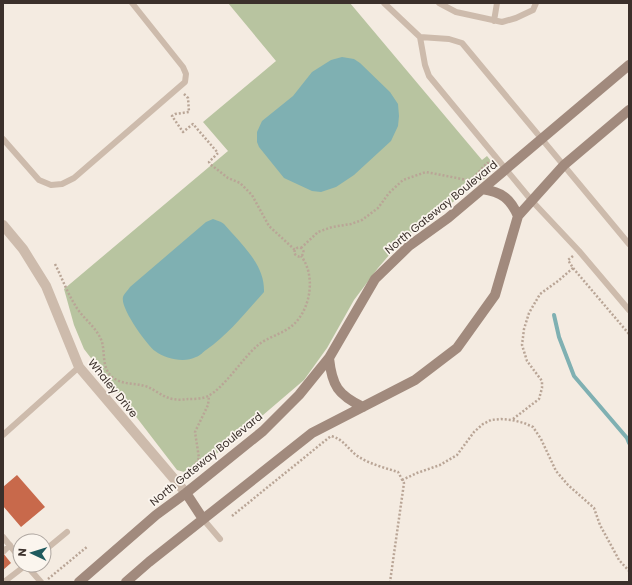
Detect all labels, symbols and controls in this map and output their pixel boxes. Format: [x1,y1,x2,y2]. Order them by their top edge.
street label: North Gateway Boulevard [381,156,501,258]
street label: Whaley Drive [84,355,142,421]
street label: North Gateway Boulevard [146,408,266,510]
north arrow [12,533,52,573]
text: N [14,548,30,557]

